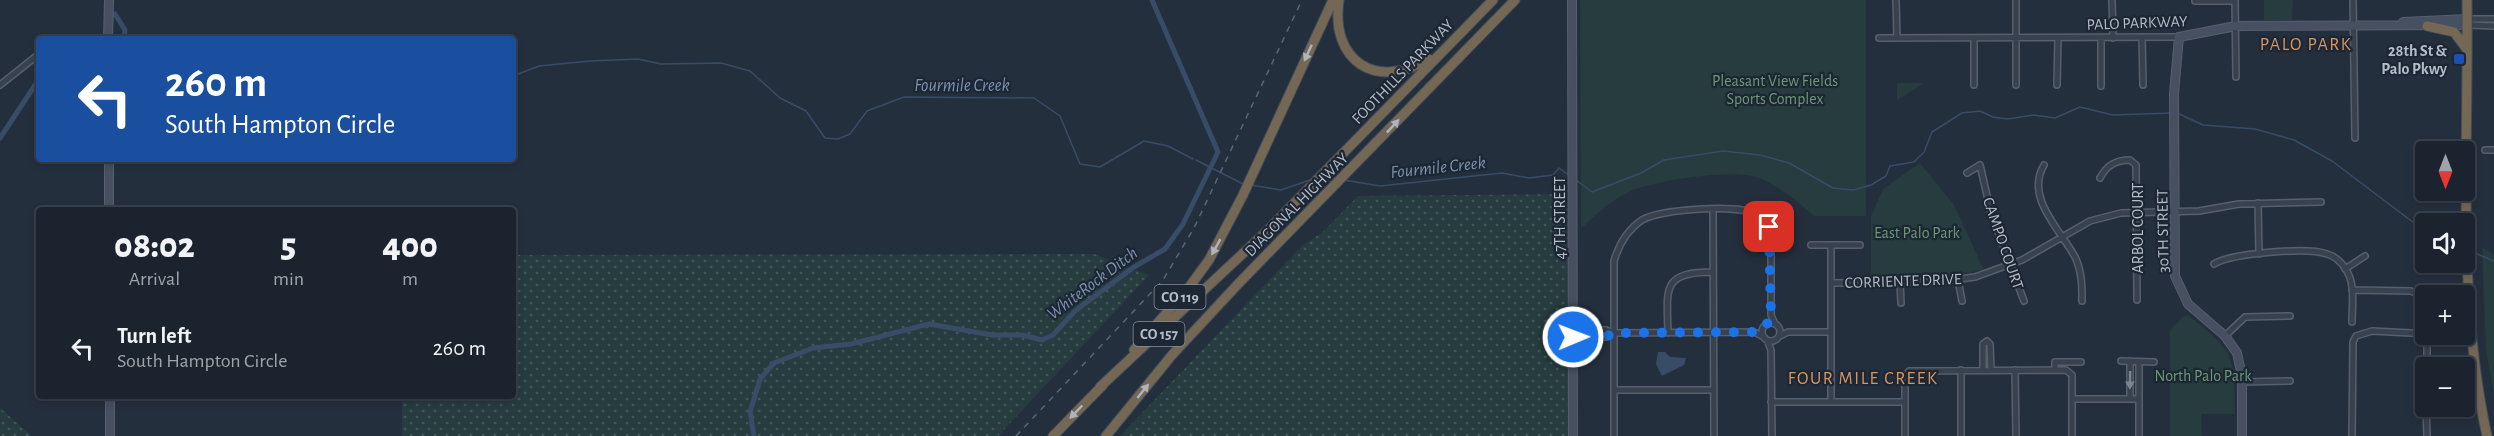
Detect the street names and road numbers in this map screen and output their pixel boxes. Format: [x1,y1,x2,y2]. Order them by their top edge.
street label: PALO PARKWAY [2086,13,2188,33]
street label: FOOTHILLS PARKWAY [1349,16,1457,127]
street label: DIAGONAL HIGHWAY [1242,150,1352,260]
street label: 47TH STREET [1552,176,1568,260]
street label: ARBOL COURT [2130,182,2146,273]
street label: 30TH STREET [2154,189,2172,273]
street label: CAMPO COURT [1980,195,2026,291]
street label: CORRIENTE DRIVE [1844,271,1962,291]
road number: CO 119 [1154,285,1206,309]
road number: CO 157 [1134,322,1184,346]

